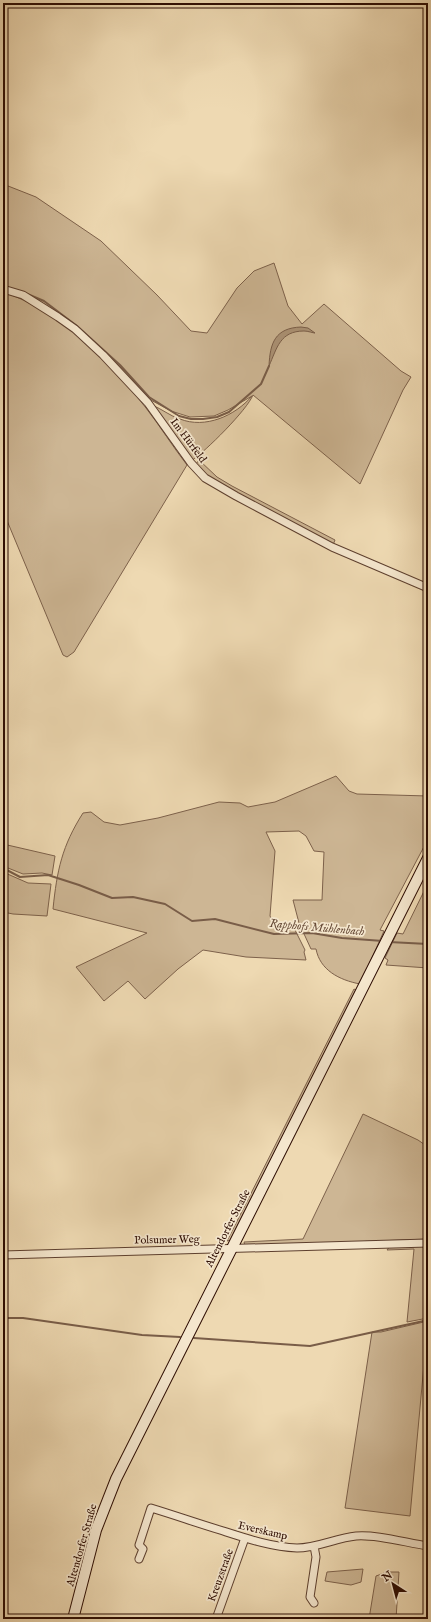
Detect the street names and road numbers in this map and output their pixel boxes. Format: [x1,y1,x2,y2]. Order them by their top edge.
street label: Im Hürfeld [167,415,210,466]
street label: Altendorfer Straße [202,1187,253,1271]
street label: Polsumer Weg [134,1232,201,1248]
street label: Altendorfer Straße [63,1502,100,1589]
street label: Everskamp [237,1518,289,1543]
street label: Kreuzstraße [205,1547,237,1604]

